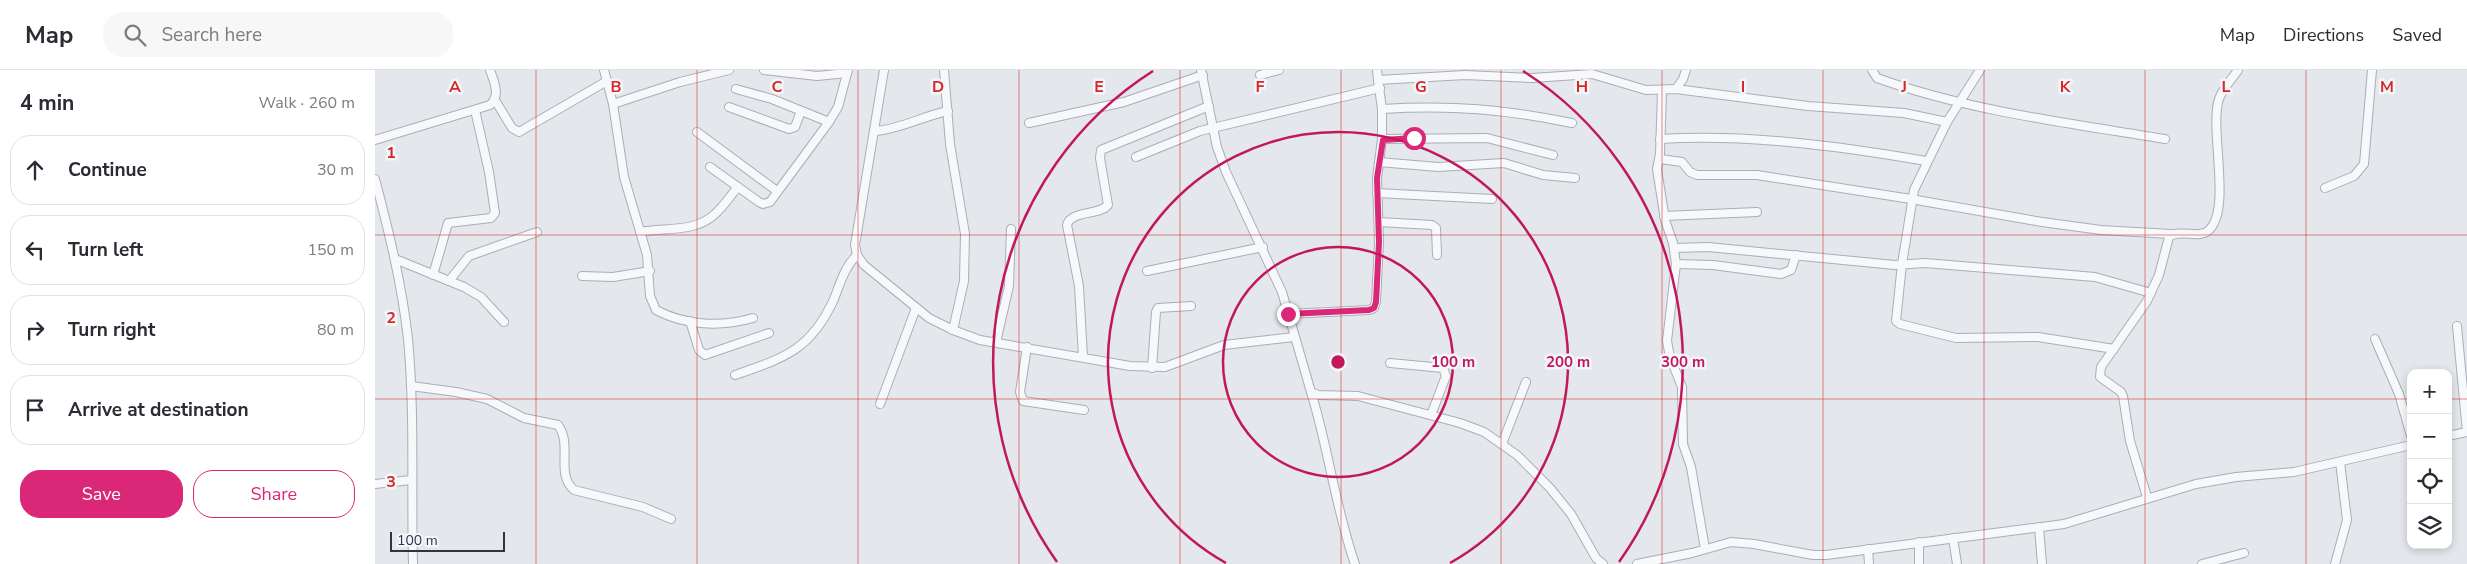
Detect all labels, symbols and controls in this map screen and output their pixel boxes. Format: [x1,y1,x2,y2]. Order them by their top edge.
search box [103,12,453,57]
text: Map [25,19,73,51]
icon: search [121,21,149,49]
text: Search here [161,22,262,48]
text: Map [2220,23,2255,47]
text: Directions [2283,23,2364,47]
text: Saved [2392,23,2442,47]
text: A [449,76,461,98]
text: B [610,76,622,98]
text: C [772,76,783,98]
text: D [932,76,944,98]
text: E [1094,76,1104,98]
text: F [1256,76,1265,98]
text: G [1415,76,1427,98]
text: H [1576,76,1588,98]
text: I [1741,76,1745,98]
text: J [1900,76,1907,98]
text: K [2060,76,2072,98]
text: L [2222,76,2231,98]
text: M [2380,76,2394,98]
text: 4 min [20,89,74,117]
text: Walk · 260 m [259,92,355,114]
route start [1403,127,1426,150]
text: 1 [386,142,396,164]
icon: ahead [21,156,49,184]
text: Continue [68,157,147,183]
text: 30 m [317,159,354,181]
icon: left [21,236,49,264]
text: Turn left [68,237,143,263]
text: 150 m [307,239,354,261]
route end [1277,303,1300,326]
text: 2 [386,307,396,329]
icon: right [21,316,49,344]
text: Turn right [68,317,155,343]
text: 80 m [317,319,354,341]
text: 100 m [1431,352,1475,372]
text: 200 m [1546,352,1590,372]
text: 300 m [1661,352,1705,372]
centre of rings [1329,353,1347,371]
map controls [2407,369,2452,549]
button: + [2407,369,2452,414]
icon: arrive [21,396,49,424]
text: Arrive at destination [68,397,249,423]
button: − [2407,414,2452,459]
button: locate [2407,459,2452,504]
button: Save [20,470,183,518]
button: Share [193,470,355,518]
text: 3 [386,471,396,493]
button: layers [2407,504,2452,549]
scale bar [390,529,505,552]
text: 100 m [397,531,438,550]

